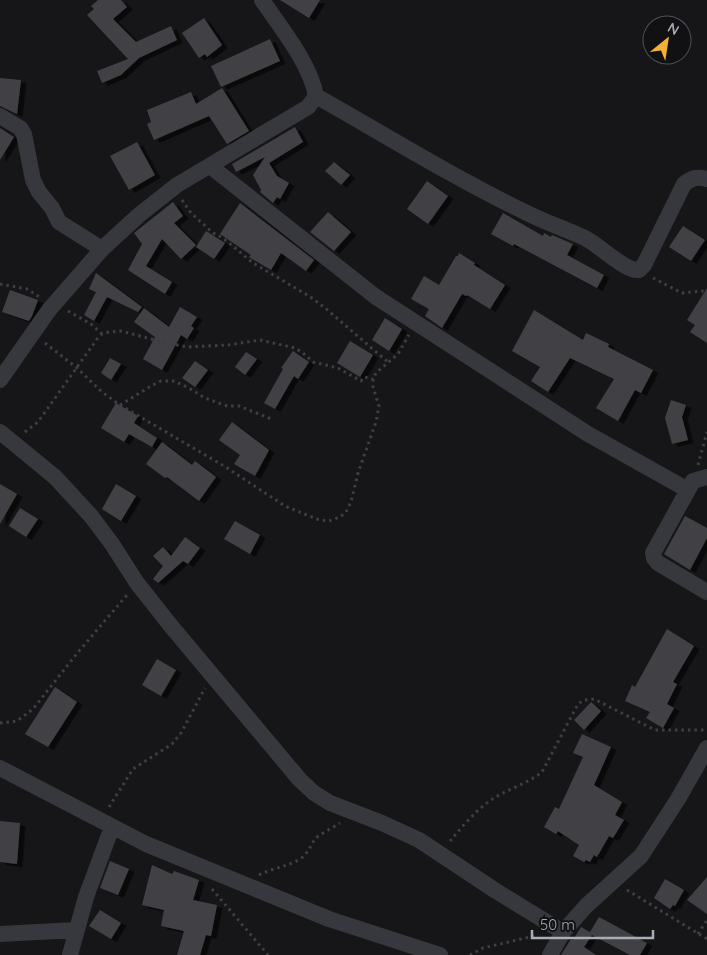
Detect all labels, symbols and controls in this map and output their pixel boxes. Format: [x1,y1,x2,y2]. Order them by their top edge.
north arrow [642,15,692,65]
text: N [665,18,682,39]
scale bar [532,908,653,940]
text: 50 m [540,915,575,934]

